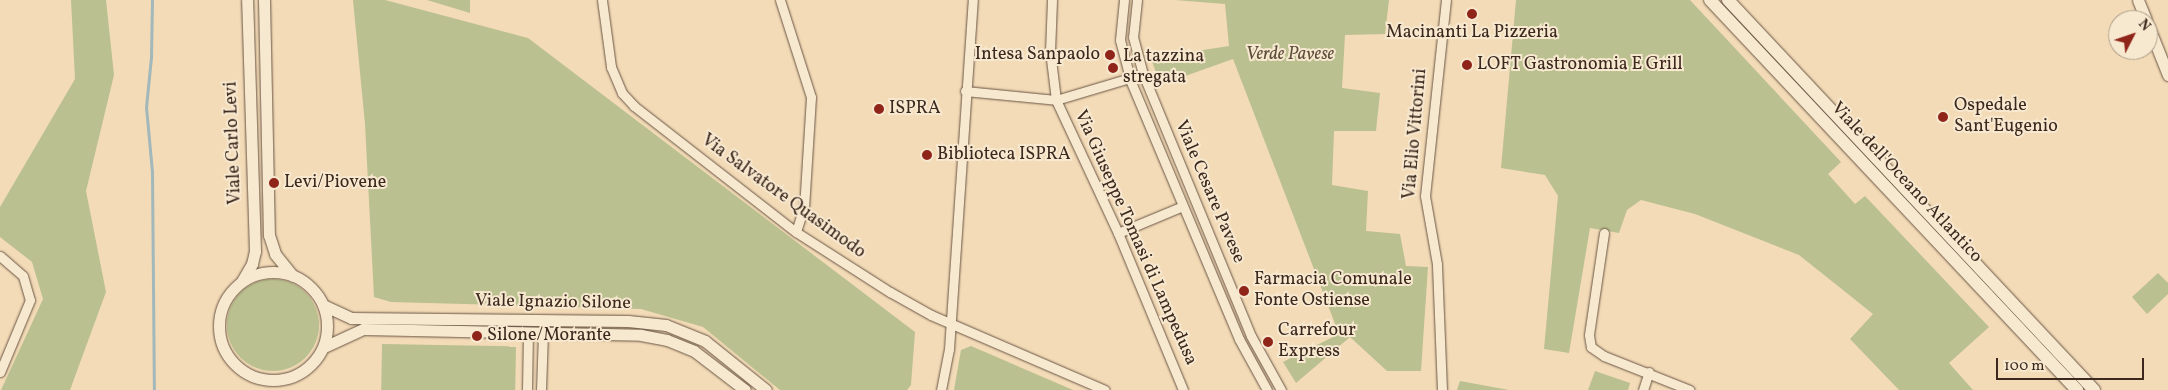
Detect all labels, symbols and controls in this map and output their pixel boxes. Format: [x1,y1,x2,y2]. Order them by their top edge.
marker: Macinanti La Pizzeria [1466,8,1478,20]
north arrow [2108,10,2158,60]
text: N [2133,15,2154,36]
place label: Macinanti La Pizzeria [1386,22,1558,44]
place label: Intesa Sanpaolo [975,44,1100,66]
park label: Verde Pavese [1246,44,1334,66]
place label: La tazzina stregata [1123,47,1204,90]
marker: Intesa Sanpaolo [1104,49,1116,61]
place label: LOFT Gastronomia E Grill [1477,54,1683,76]
marker: LOFT Gastronomia E Grill [1461,59,1473,71]
marker: La tazzina stregata [1107,62,1119,74]
street label: Via Elio Vittorini [1399,67,1433,201]
street label: Viale Carlo Levi [221,81,247,205]
place label: Ospedale Sant'Eugenio [1954,96,2058,138]
place label: ISPRA [889,98,941,120]
street label: Viale dell'Oceano Atlantico [1826,98,1986,268]
marker: ISPRA [873,103,885,115]
street label: Via Giuseppe Tomasi di Lampedusa [1069,107,1201,369]
marker: Ospedale Sant'Eugenio [1936,110,1950,124]
street label: Viale Cesare Pavese [1169,117,1249,267]
street label: Via Salvatore Quasimodo [697,130,869,264]
place label: Biblioteca ISPRA [937,144,1071,166]
marker: Biblioteca ISPRA [921,149,933,161]
place label: Levi/Piovene [284,172,386,194]
marker: Levi/Piovene [268,177,280,189]
place label: Farmacia Comunale Fonte Ostiense [1254,270,1412,312]
marker: Farmacia Comunale Fonte Ostiense [1238,285,1250,297]
street label: Viale Ignazio Silone [475,291,631,315]
place label: Carrefour Express [1278,321,1356,364]
place label: Silone/Morante [487,325,611,347]
marker: Silone/Morante [471,330,483,342]
marker: Carrefour Express [1262,336,1274,348]
scale bar [1998,348,2146,380]
text: 100 m [2004,356,2044,377]

